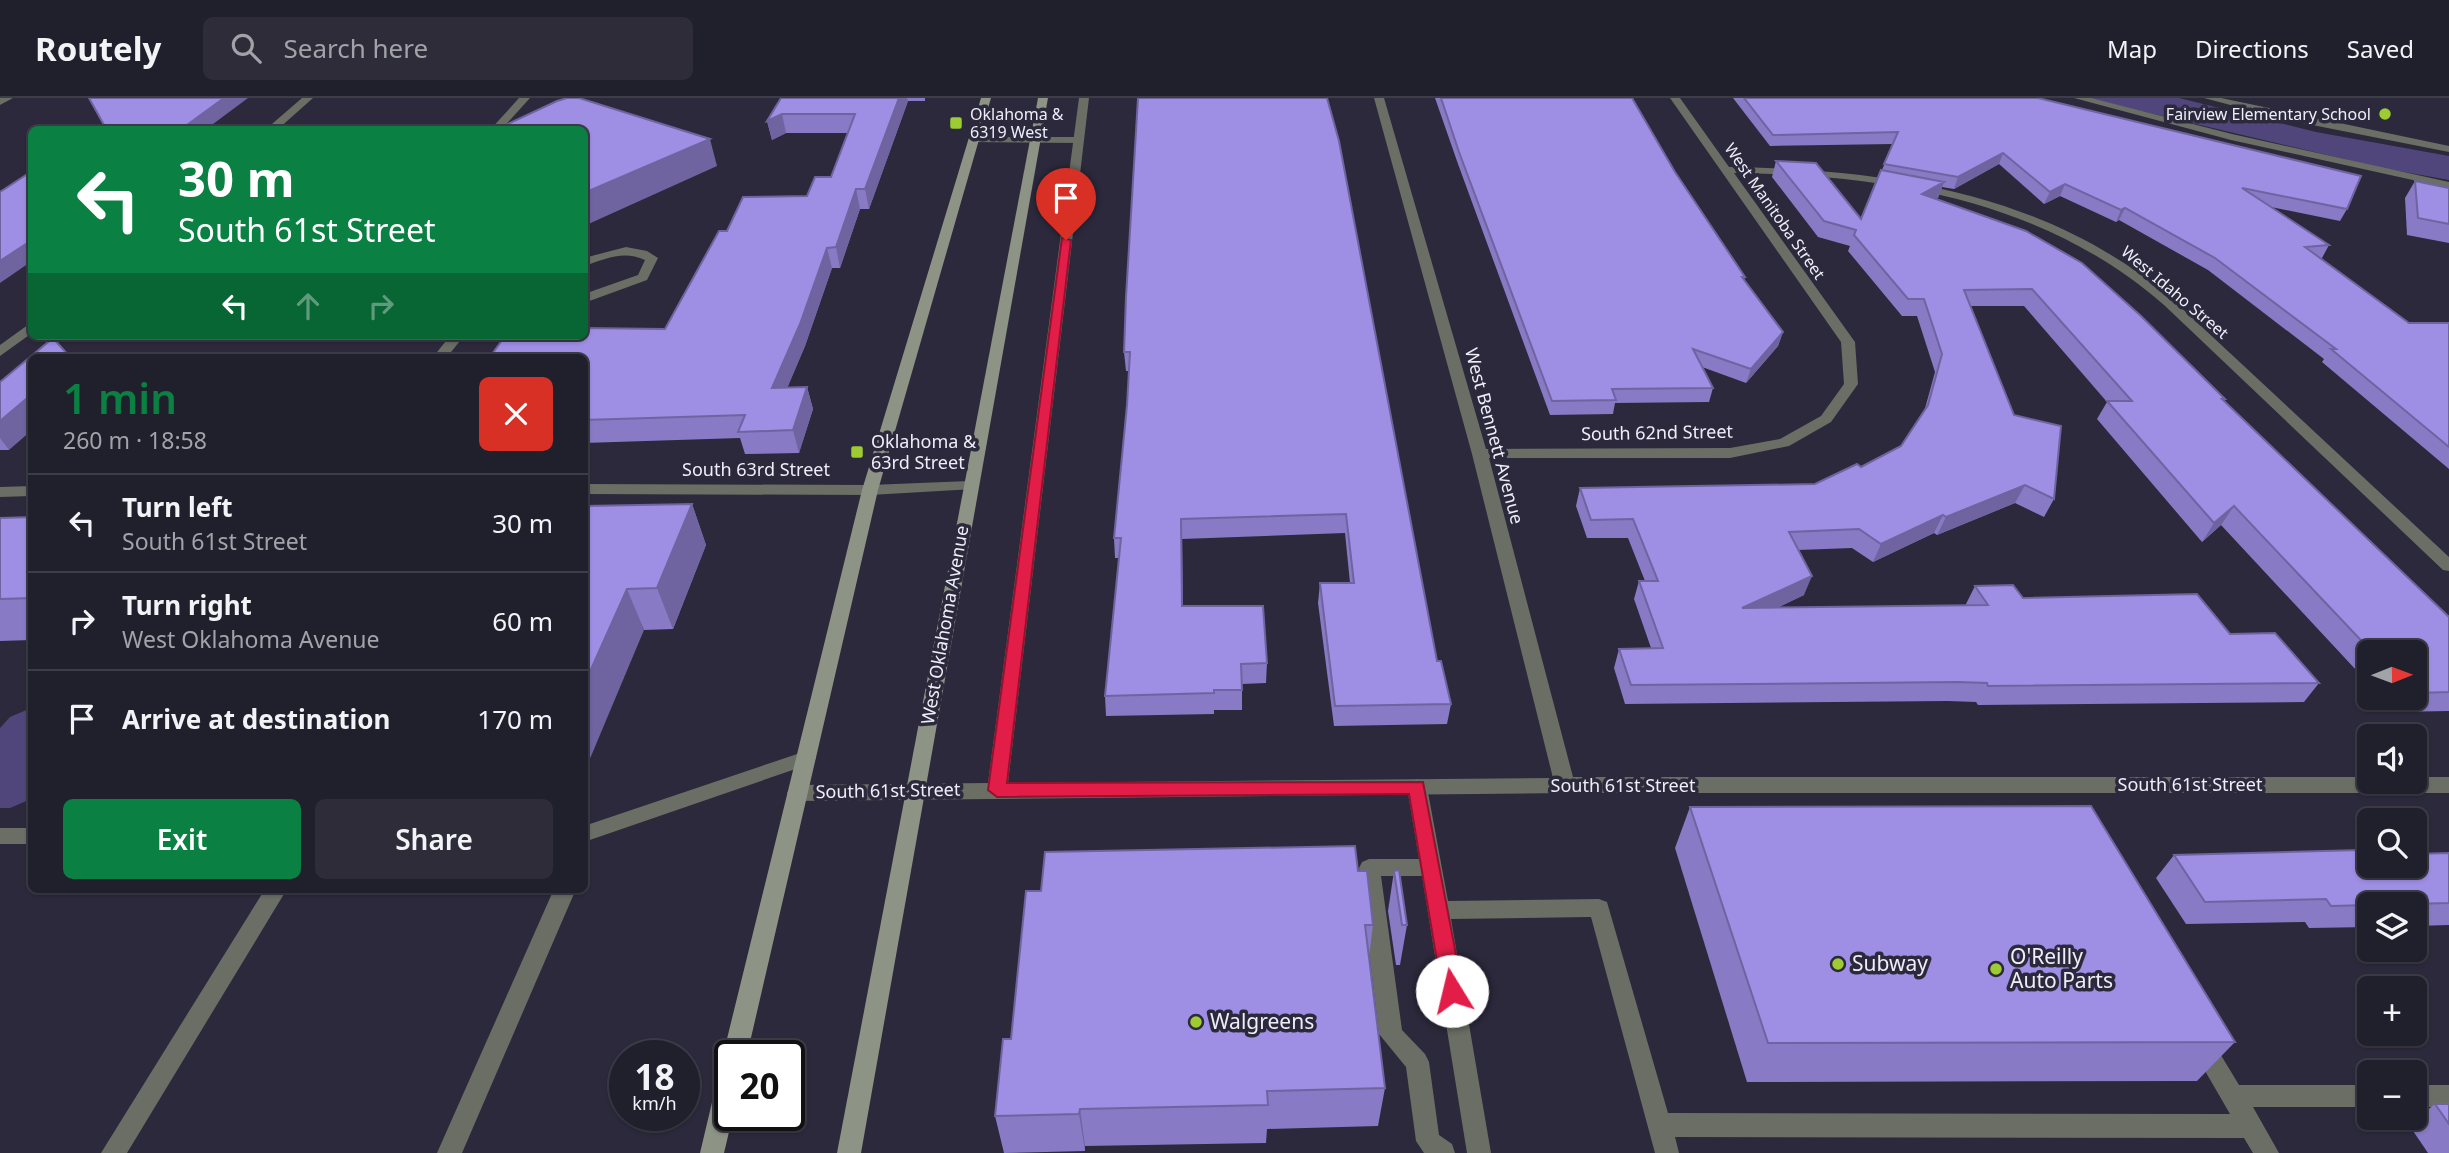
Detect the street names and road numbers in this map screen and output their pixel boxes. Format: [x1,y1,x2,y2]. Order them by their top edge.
street label: West Manitoba Street [1720,138,1831,284]
street label: West Idaho Street [2117,241,2233,344]
street label: West Bennett Avenue [1460,345,1530,526]
street label: South 62nd Street [1581,419,1734,445]
street label: South 63rd Street [682,457,830,481]
street label: West Oklahoma Avenue [915,523,973,726]
street label: South 61st Street [2118,772,2263,796]
street label: South 61st Street [1551,773,1696,797]
street label: South 61st Street [815,777,961,803]

